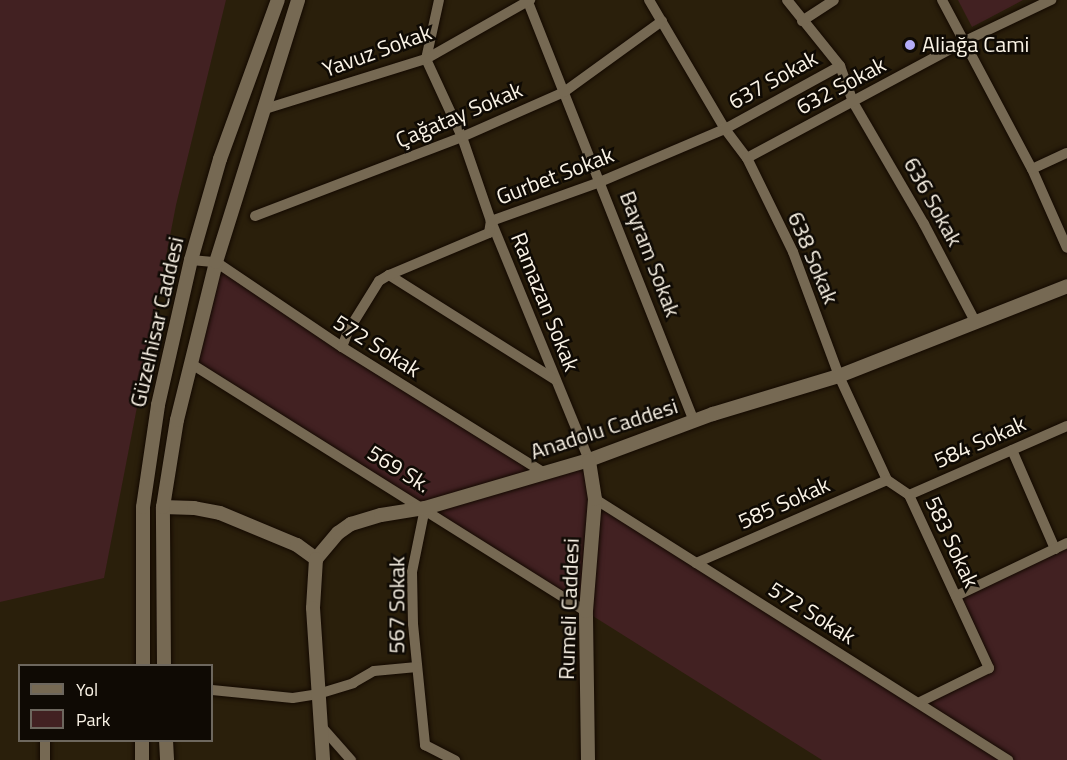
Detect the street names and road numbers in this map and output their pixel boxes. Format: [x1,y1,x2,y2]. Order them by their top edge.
street label: Yavuz Sokak [319,19,435,83]
street label: 637 Sokak [724,45,822,115]
street label: 632 Sokak [792,51,890,121]
street label: Çağatay Sokak [392,76,526,154]
street label: Gurbet Sokak [493,142,617,210]
street label: 636 Sokak [898,153,968,251]
street label: Bayram Sokak [614,187,686,321]
street label: 638 Sokak [782,208,844,308]
street label: Ramazan Sokak [505,229,585,375]
street label: Güzelhisar Caddesi [125,234,189,410]
street label: 572 Sokak [329,309,425,383]
street label: Anadolu Caddesi [527,393,681,465]
street label: 584 Sokak [930,410,1030,474]
street label: 569 Sk. [363,440,435,498]
street label: 585 Sokak [734,471,834,535]
street label: 583 Sokak [919,492,985,592]
street label: Rumeli Caddesi [553,538,585,680]
street label: 567 Sokak [384,556,410,654]
street label: 572 Sokak [764,576,860,650]

